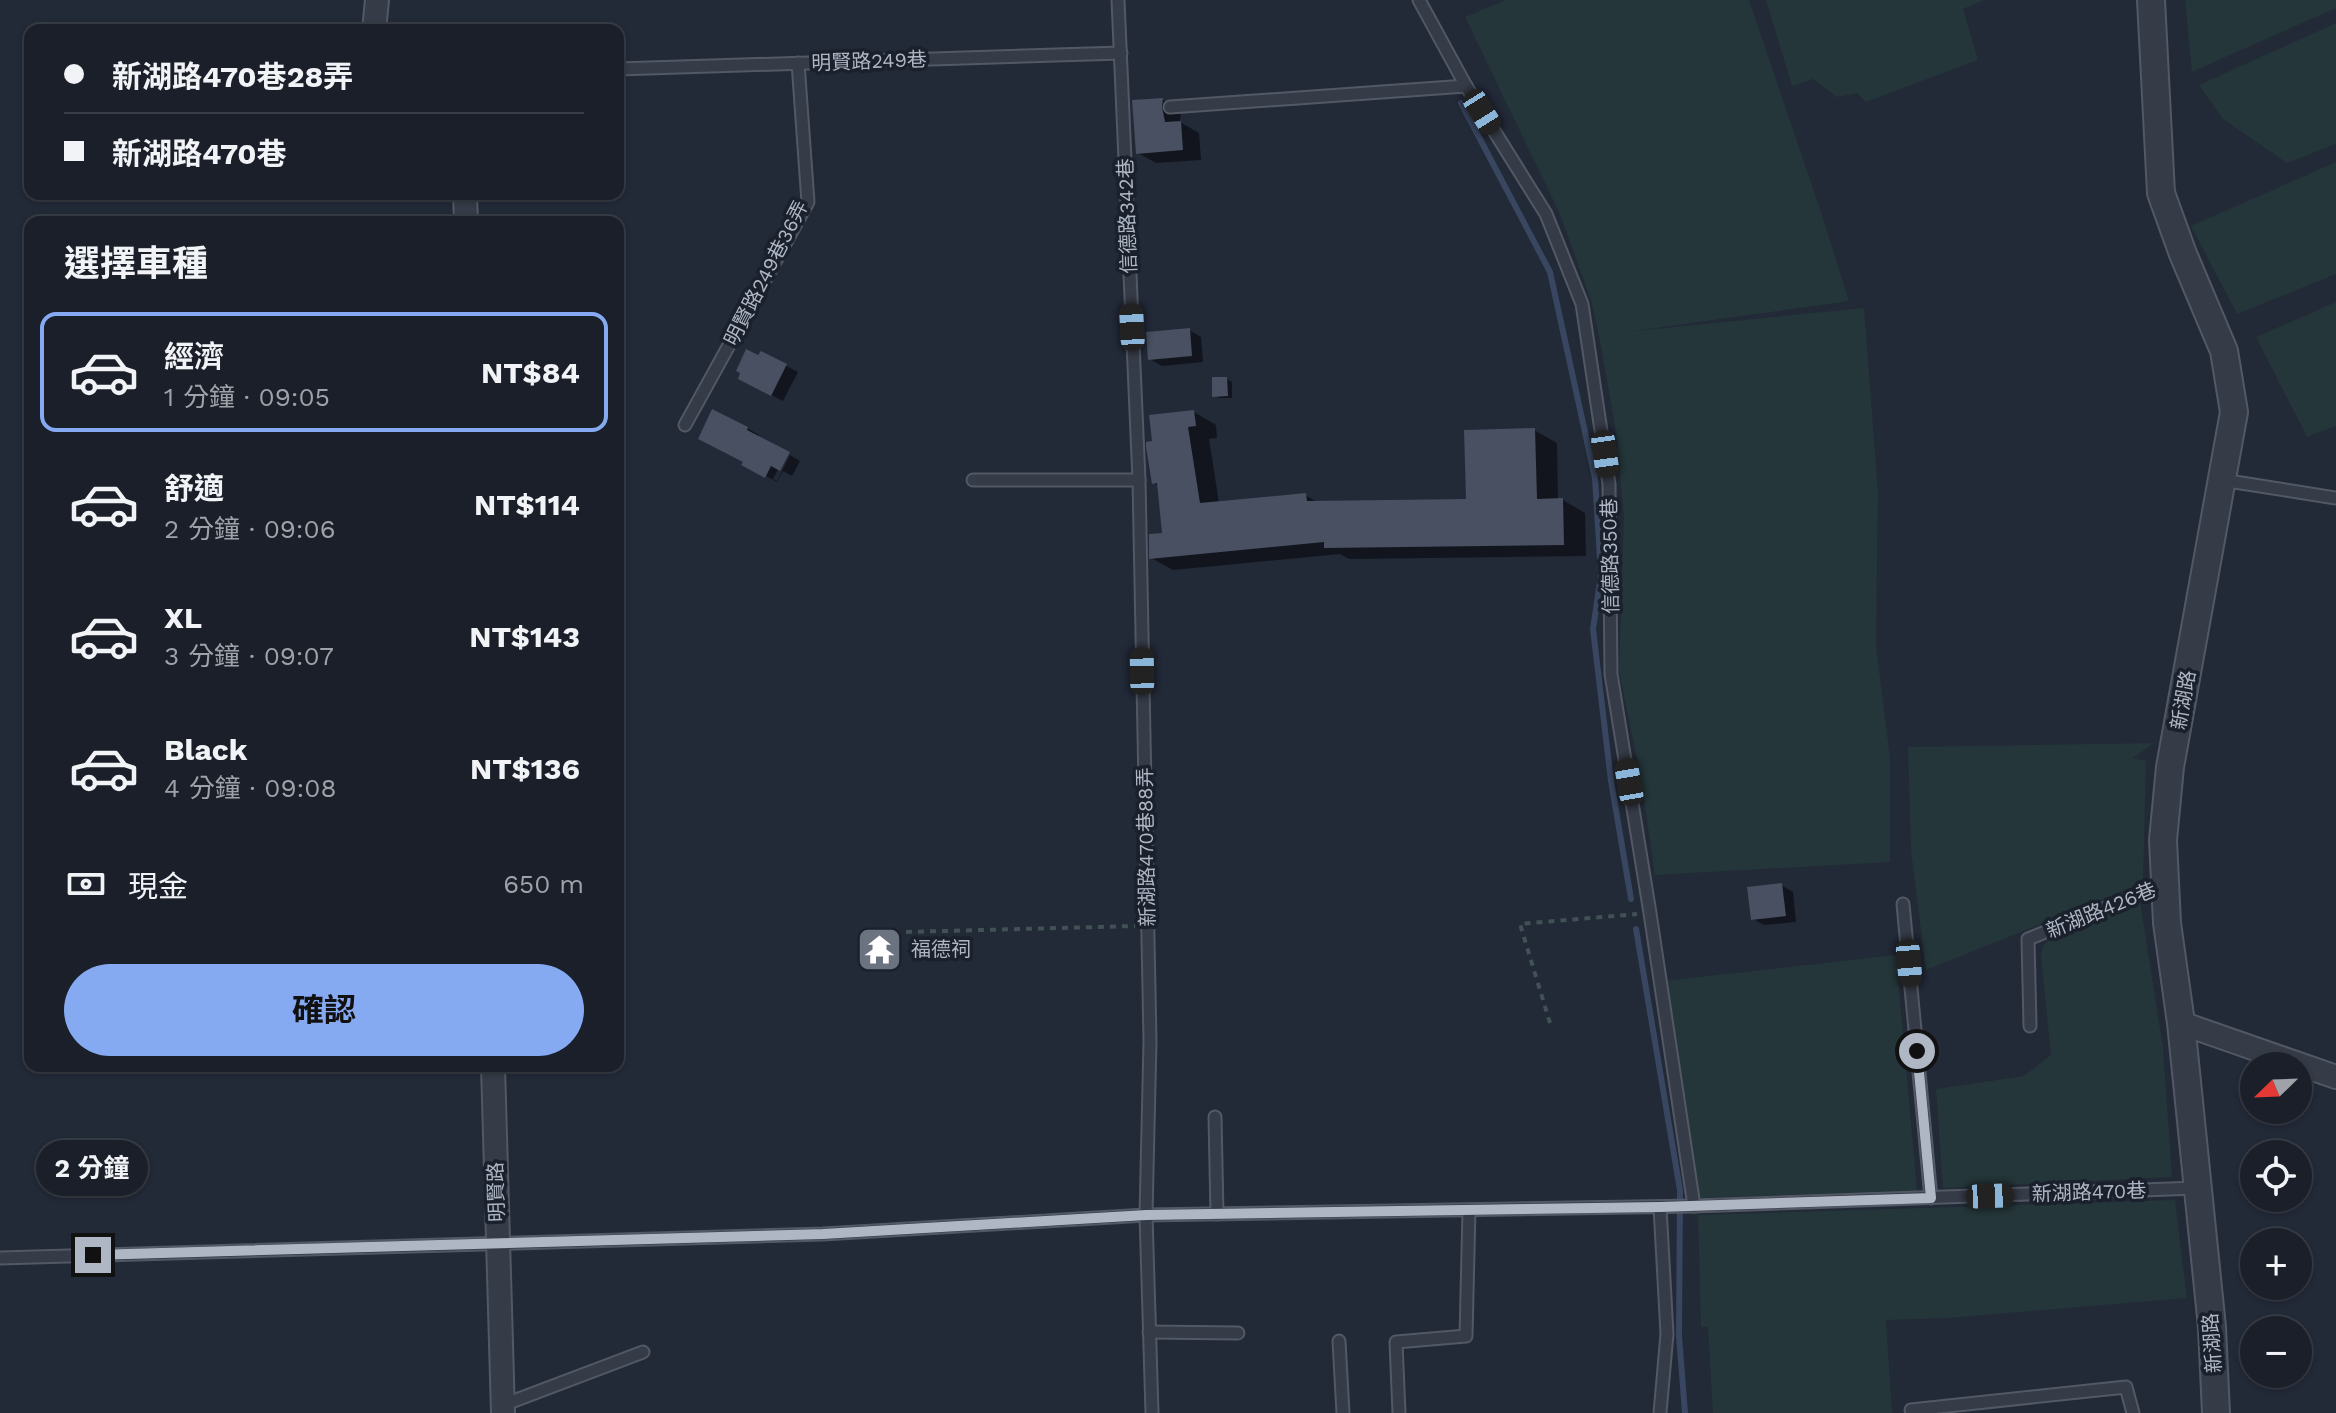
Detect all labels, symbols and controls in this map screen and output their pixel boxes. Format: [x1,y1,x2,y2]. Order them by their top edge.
street label: 明賢路249巷 [811,47,927,75]
text: 新湖路470巷28弄 [112,59,353,94]
car [1459,85,1505,139]
text: 新湖路470巷 [112,136,287,171]
street label: 信德路342巷 [1113,158,1141,274]
street label: 明賢路249巷36弄 [719,197,813,349]
text: 選擇車種 [64,243,208,285]
car [1119,302,1145,352]
icon: car [68,336,140,408]
text: 經濟 [164,339,224,374]
text: NT$84 [481,355,580,390]
text: 1 分鐘 · 09:05 [164,382,330,412]
car [1590,429,1620,479]
icon: car [68,468,140,540]
text: 舒適 [164,471,224,506]
text: NT$114 [474,487,580,522]
street label: 信德路350巷 [1597,498,1623,614]
text: 2 分鐘 · 09:06 [164,514,336,544]
icon: car [68,600,140,672]
text: XL [164,600,202,635]
text: NT$143 [469,619,580,654]
text: 3 分鐘 · 09:07 [164,641,334,671]
car [1130,647,1154,695]
street label: 新湖路 [2166,668,2200,732]
icon: car [68,732,140,804]
text: Black [164,732,248,767]
text: NT$136 [470,751,580,786]
car [1613,756,1645,808]
street label: 新湖路470巷88弄 [1133,767,1159,927]
text: 4 分鐘 · 09:08 [164,773,336,803]
icon: cash [64,862,108,906]
text: 現金 [128,869,188,904]
text: 650 m [503,869,584,899]
street label: 新湖路426巷 [2043,877,2159,943]
temple icon: 福德祠 [856,925,904,973]
place label: 福德祠 [911,937,971,961]
car [1895,938,1923,988]
button: 確認 [64,964,584,1056]
route start [1899,1033,1935,1069]
north arrow [2240,1052,2312,1124]
map controls [2240,1052,2312,1388]
callout: 2 分鐘 [37,1139,149,1195]
button: locate [2240,1140,2312,1212]
text: 2 分鐘 [55,1153,129,1183]
street label: 明賢路 [483,1162,509,1222]
street label: 新湖路470巷 [2031,1178,2147,1206]
car [1966,1183,2014,1209]
button: + [2240,1228,2312,1300]
route end [75,1237,111,1273]
street label: 新湖路 [2198,1312,2226,1374]
button: − [2240,1316,2312,1388]

